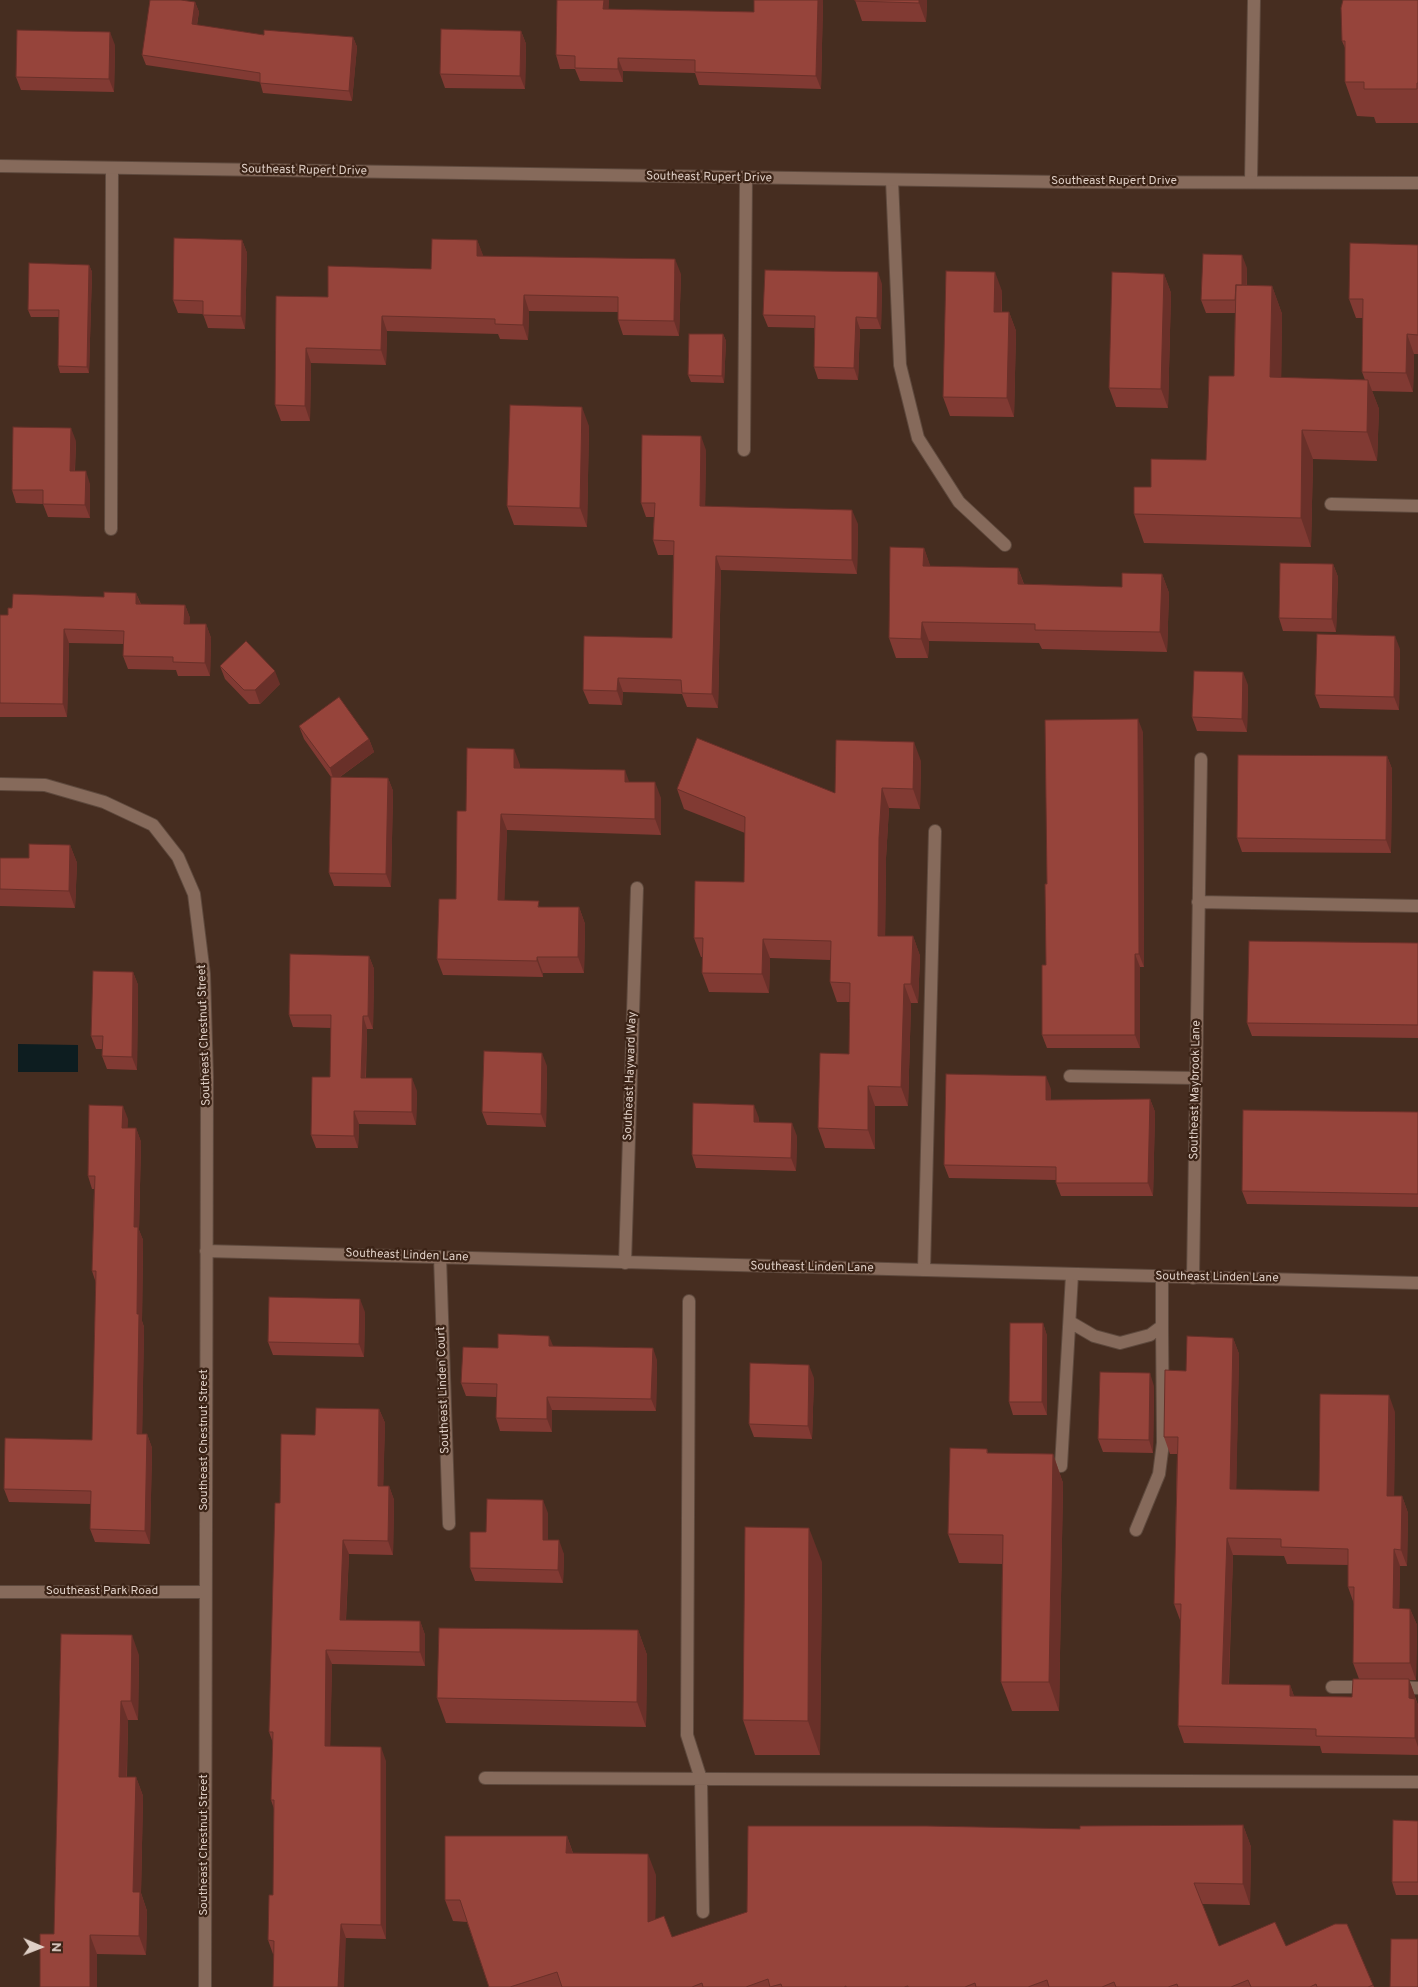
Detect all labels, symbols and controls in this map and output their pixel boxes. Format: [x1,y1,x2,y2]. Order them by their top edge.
street label: Southeast Rupert Drive [241,163,367,179]
street label: Southeast Rupert Drive [646,170,772,186]
street label: Southeast Rupert Drive [1051,175,1177,189]
street label: Southeast Chestnut Street [195,964,215,1106]
street label: Southeast Hayward Way [622,1011,640,1141]
street label: Southeast Maybrook Lane [1188,1020,1204,1160]
street label: Southeast Linden Lane [345,1247,469,1265]
street label: Southeast Linden Lane [750,1260,874,1276]
street label: Southeast Linden Lane [1155,1270,1279,1286]
street label: Southeast Linden Court [435,1326,453,1454]
street label: Southeast Chestnut Street [198,1369,212,1511]
street label: Southeast Park Road [46,1585,158,1599]
street label: Southeast Chestnut Street [198,1774,212,1916]
north arrow [15,1922,65,1972]
text: N [47,1942,64,1952]

